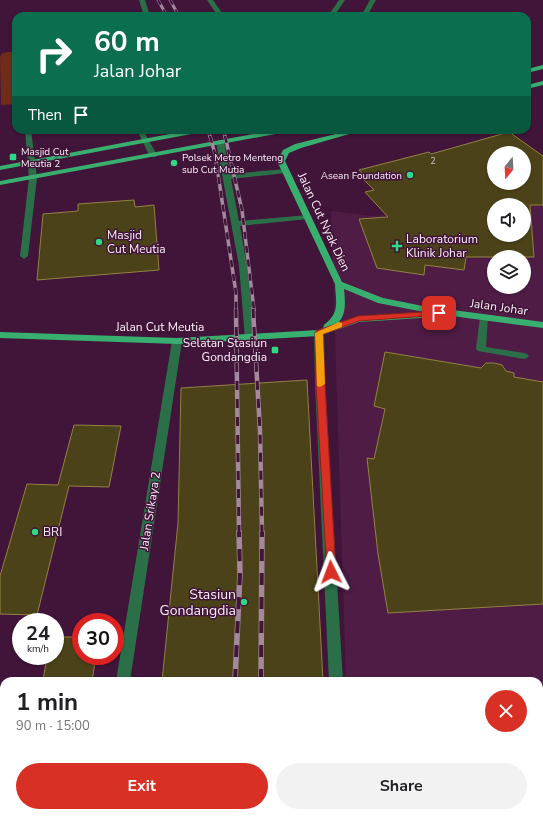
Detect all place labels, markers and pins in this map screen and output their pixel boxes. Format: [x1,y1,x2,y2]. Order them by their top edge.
place label: Masjid Cut Meutia 2 [21,145,69,171]
place label: Polsek Metro Menteng sub Cut Mutia [182,151,283,177]
marker: Masjid Cut Meutia 2 [8,152,18,162]
marker: Polsek Metro Menteng sub Cut Mutia [169,158,179,168]
place label: Asean Foundation [321,169,402,183]
marker: Asean Foundation [405,170,415,180]
place label: Masjid Cut Meutia [107,227,166,257]
place label: Laboratorium Klinik Johar [406,231,478,261]
marker: Masjid Cut Meutia [94,237,104,247]
marker: Laboratorium Klinik Johar [391,240,403,252]
pin [422,296,456,330]
place label: Selatan Stasiun Gondangdia [183,335,267,365]
marker: Selatan Stasiun Gondangdia [270,345,280,355]
place label: BRI [43,524,62,540]
marker: BRI [30,527,40,537]
place label: Stasiun Gondangdia [160,585,236,620]
marker: Stasiun Gondangdia [239,597,249,607]

